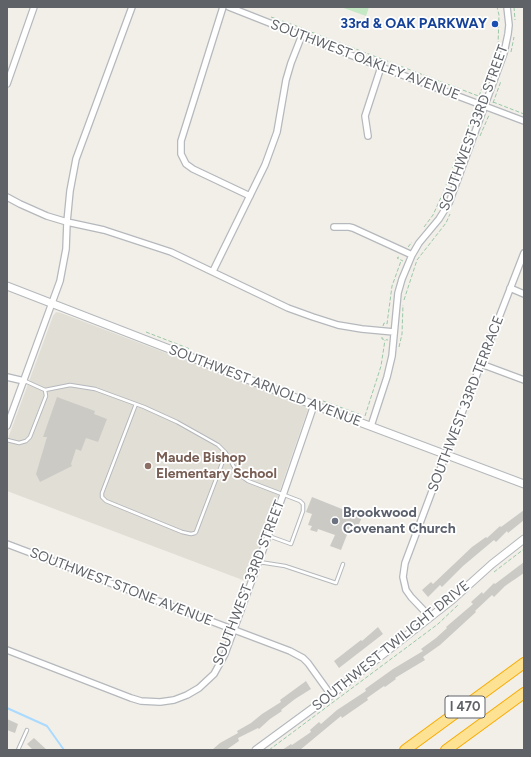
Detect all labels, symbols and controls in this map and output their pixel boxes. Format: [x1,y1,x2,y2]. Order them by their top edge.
street label: SOUTHWEST OAKLEY AVENUE [268,16,462,104]
place label: 33rd & OAK PARKWAY [340,16,487,32]
marker: 33rd & OAK PARKWAY [490,19,500,29]
street label: SOUTHWEST 33RD STREET [436,43,512,213]
street label: SOUTHWEST 33RD TERRACE [425,314,507,494]
street label: SOUTHWEST ARNOLD AVENUE [166,341,364,431]
place label: Maude Bishop Elementary School [156,450,277,482]
marker: Maude Bishop Elementary School [143,461,153,471]
street label: SOUTHWEST 33RD STREET [210,498,288,668]
place label: Brookwood Covenant Church [343,505,456,538]
marker: Brookwood Covenant Church [330,516,340,526]
street label: SOUTHWEST STONE AVENUE [27,544,215,630]
street label: SOUTHWEST TWILIGHT DRIVE [309,577,473,715]
road number: I 470 [445,696,485,718]

